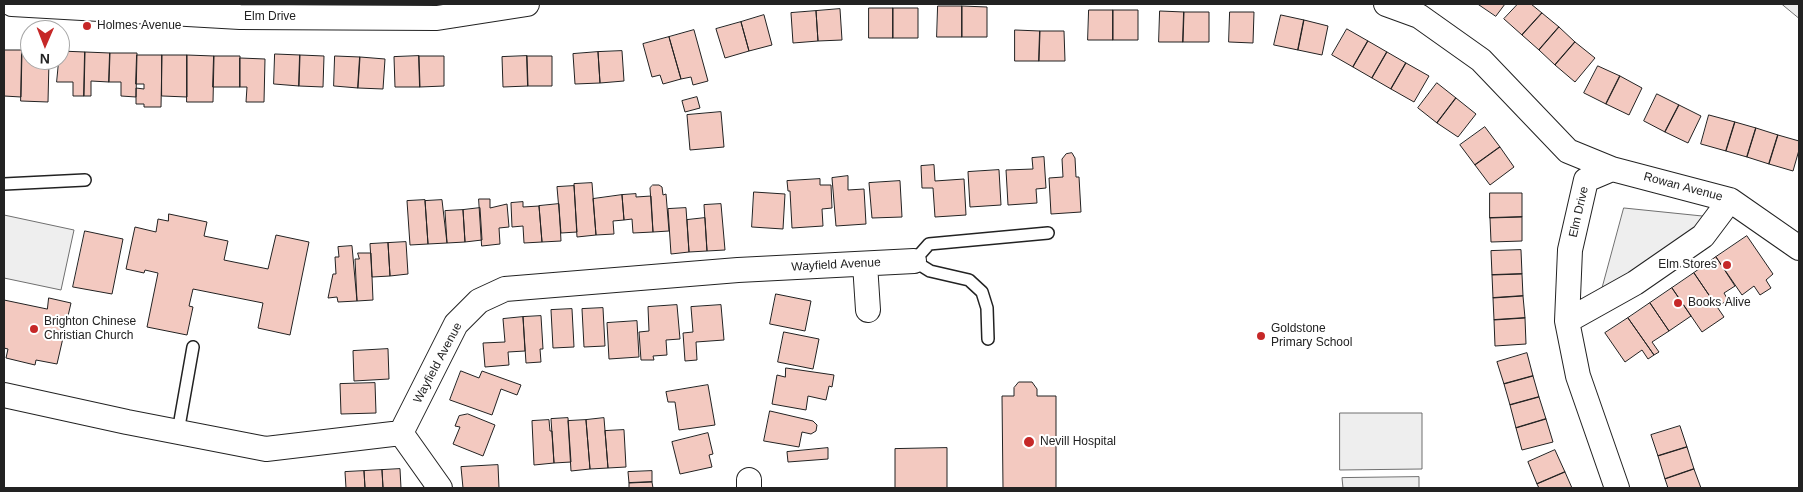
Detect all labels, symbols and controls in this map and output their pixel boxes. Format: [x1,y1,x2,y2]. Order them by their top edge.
street label: Elm Drive [244,10,296,24]
place label: Holmes Avenue [97,19,181,33]
north arrow [20,20,70,70]
marker: Holmes Avenue [81,20,93,32]
text: N [40,51,50,67]
street label: Rowan Avenue [1642,170,1724,204]
street label: Elm Drive [1566,185,1592,239]
street label: Wayfield Avenue [791,255,881,275]
place label: Elm Stores [1658,258,1717,272]
marker: Elm Stores [1721,259,1733,271]
place label: Books Alive [1688,296,1751,310]
marker: Books Alive [1672,297,1684,309]
place label: Brighton Chinese Christian Church [44,315,136,343]
street label: Wayfield Avenue [411,320,465,406]
place label: Goldstone Primary School [1271,322,1352,350]
marker: Brighton Chinese Christian Church [28,323,40,335]
marker: Goldstone Primary School [1255,330,1267,342]
marker: Nevill Hospital [1022,435,1036,449]
place label: Nevill Hospital [1040,435,1116,449]

